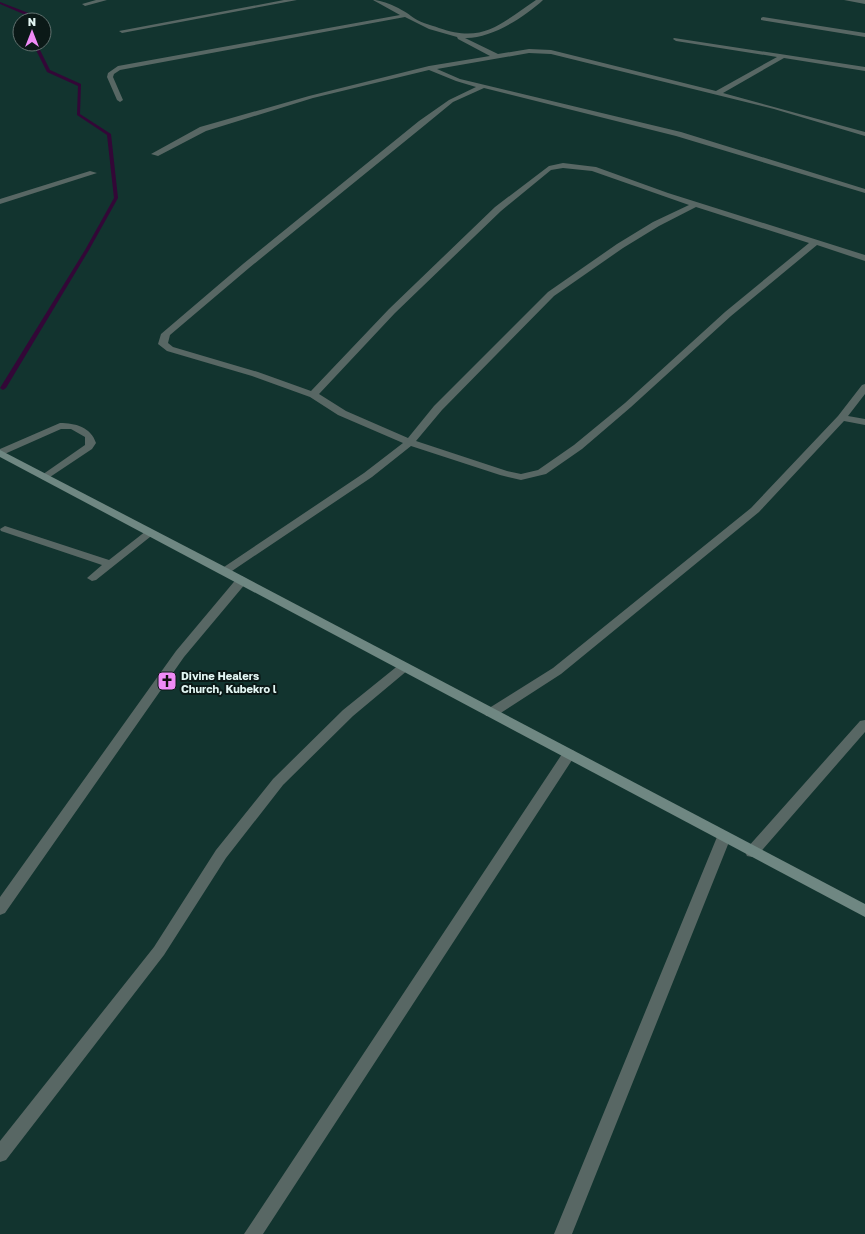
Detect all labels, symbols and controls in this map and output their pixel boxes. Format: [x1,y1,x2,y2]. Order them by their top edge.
north arrow [12,12,52,52]
text: N [28,15,36,28]
place label: Divine Healers Church, Kubekro l [181,669,277,695]
church icon: Divine Healers Church, Kubekro l [156,670,178,692]

